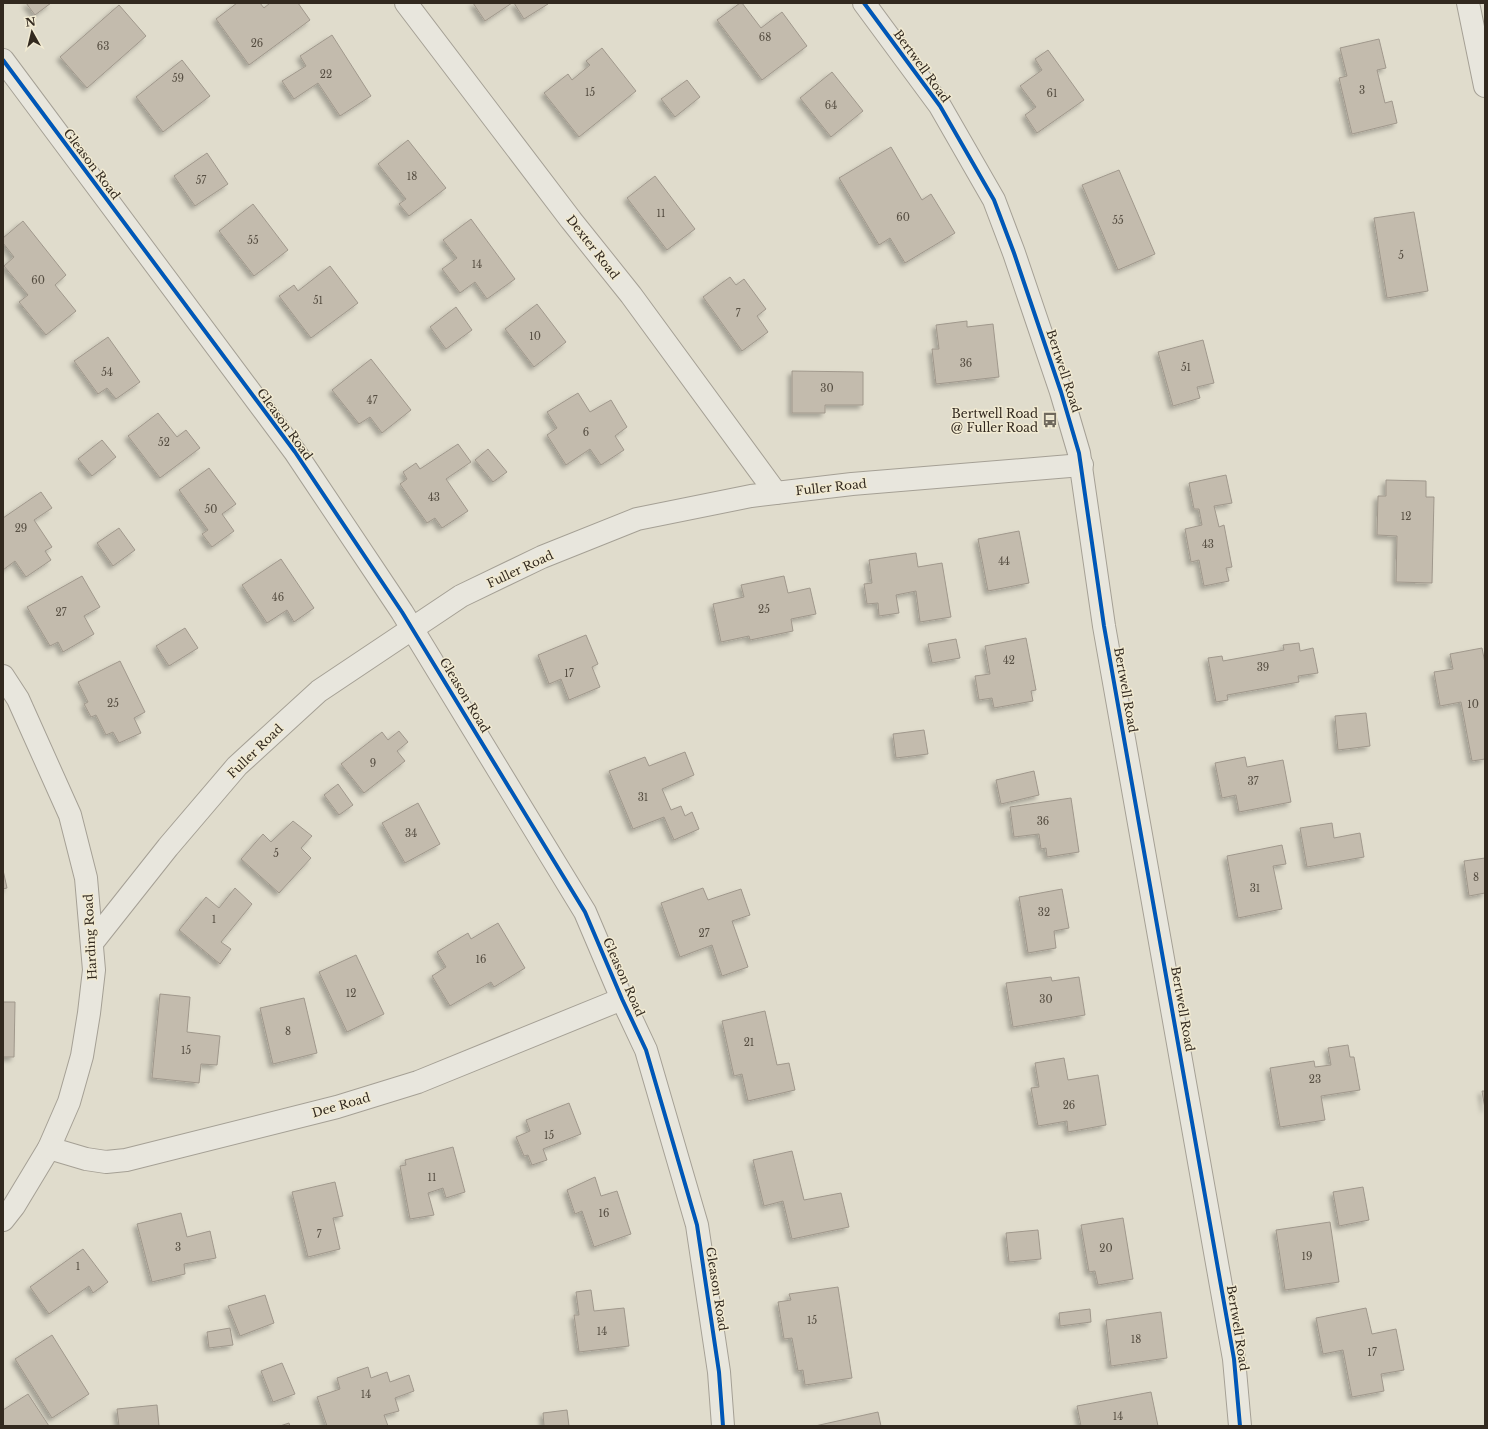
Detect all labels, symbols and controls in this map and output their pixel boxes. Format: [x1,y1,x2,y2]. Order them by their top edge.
north arrow [12,12,52,52]
text: N [25,14,37,30]
street label: Bertwell Road [891,27,953,105]
house number: 68 [759,31,771,44]
house number: 26 [251,37,263,50]
house number: 63 [97,40,109,53]
house number: 22 [320,68,332,81]
house number: 59 [172,72,184,85]
house number: 3 [1359,84,1365,97]
house number: 15 [585,86,595,99]
house number: 61 [1047,87,1057,100]
house number: 64 [825,99,837,112]
street label: Gleason Road [60,126,124,202]
house number: 18 [407,170,417,183]
house number: 57 [196,174,207,187]
house number: 11 [657,207,665,220]
house number: 60 [896,211,910,224]
street label: Dexter Road [563,212,623,282]
house number: 55 [1112,214,1124,227]
house number: 55 [247,234,259,247]
house number: 5 [1398,249,1404,262]
house number: 14 [472,258,482,271]
house number: 60 [31,274,45,287]
house number: 51 [313,294,323,307]
house number: 7 [735,307,741,320]
street label: Bertwell Road [1044,328,1084,414]
house number: 10 [529,330,541,343]
house number: 36 [960,357,972,370]
house number: 51 [1181,361,1191,374]
house number: 54 [101,366,113,379]
house number: 30 [820,382,834,395]
street label: Gleason Road [254,385,316,463]
house number: 47 [367,394,378,407]
place label: Bertwell Road @ Fuller Road [951,406,1038,435]
bus stop icon: Bertwell Road @ Fuller Road [1041,411,1059,429]
house number: 6 [583,426,589,439]
house number: 52 [158,436,170,449]
street label: Fuller Road [795,476,867,498]
house number: 43 [428,491,440,504]
house number: 50 [205,503,217,516]
house number: 12 [1401,510,1411,523]
house number: 29 [15,522,27,535]
house number: 43 [1202,538,1214,551]
street label: Fuller Road [484,547,556,591]
house number: 44 [998,555,1010,568]
house number: 46 [272,591,284,604]
house number: 25 [758,603,770,616]
house number: 27 [55,606,68,619]
street label: Bertwell Road [1111,646,1141,734]
house number: 42 [1003,654,1015,667]
street label: Gleason Road [437,655,493,735]
house number: 39 [1257,661,1269,674]
house number: 17 [564,667,575,680]
house number: 25 [107,697,119,710]
house number: 10 [1467,698,1479,711]
street label: Fuller Road [224,721,286,781]
house number: 9 [370,757,376,770]
house number: 37 [1247,775,1260,788]
house number: 31 [638,791,648,804]
house number: 36 [1037,815,1049,828]
house number: 34 [405,827,417,840]
house number: 5 [273,847,279,860]
house number: 8 [1473,871,1479,884]
house number: 31 [1250,882,1260,895]
street label: Harding Road [80,894,100,980]
house number: 32 [1038,906,1050,919]
house number: 1 [212,913,216,926]
house number: 27 [698,927,711,940]
street label: Gleason Road [600,935,648,1019]
house number: 16 [476,953,486,966]
street label: Bertwell Road [1168,965,1198,1053]
house number: 12 [346,987,356,1000]
house number: 30 [1039,993,1053,1006]
house number: 8 [285,1025,291,1038]
house number: 21 [744,1036,754,1049]
house number: 15 [181,1044,191,1057]
house number: 23 [1309,1073,1321,1086]
street label: Dee Road [310,1090,372,1120]
house number: 26 [1063,1099,1075,1112]
house number: 15 [544,1129,554,1142]
house number: 11 [428,1171,436,1184]
house number: 16 [599,1207,609,1220]
house number: 7 [316,1228,322,1241]
house number: 3 [175,1241,181,1254]
house number: 20 [1099,1242,1113,1255]
street label: Gleason Road [703,1246,731,1332]
house number: 19 [1302,1250,1312,1263]
house number: 1 [76,1260,80,1273]
street label: Bertwell Road [1224,1284,1252,1372]
house number: 15 [807,1314,817,1327]
house number: 14 [597,1325,607,1338]
house number: 18 [1131,1333,1141,1346]
house number: 17 [1367,1346,1378,1359]
house number: 14 [361,1388,371,1401]
house number: 14 [1113,1410,1123,1423]

